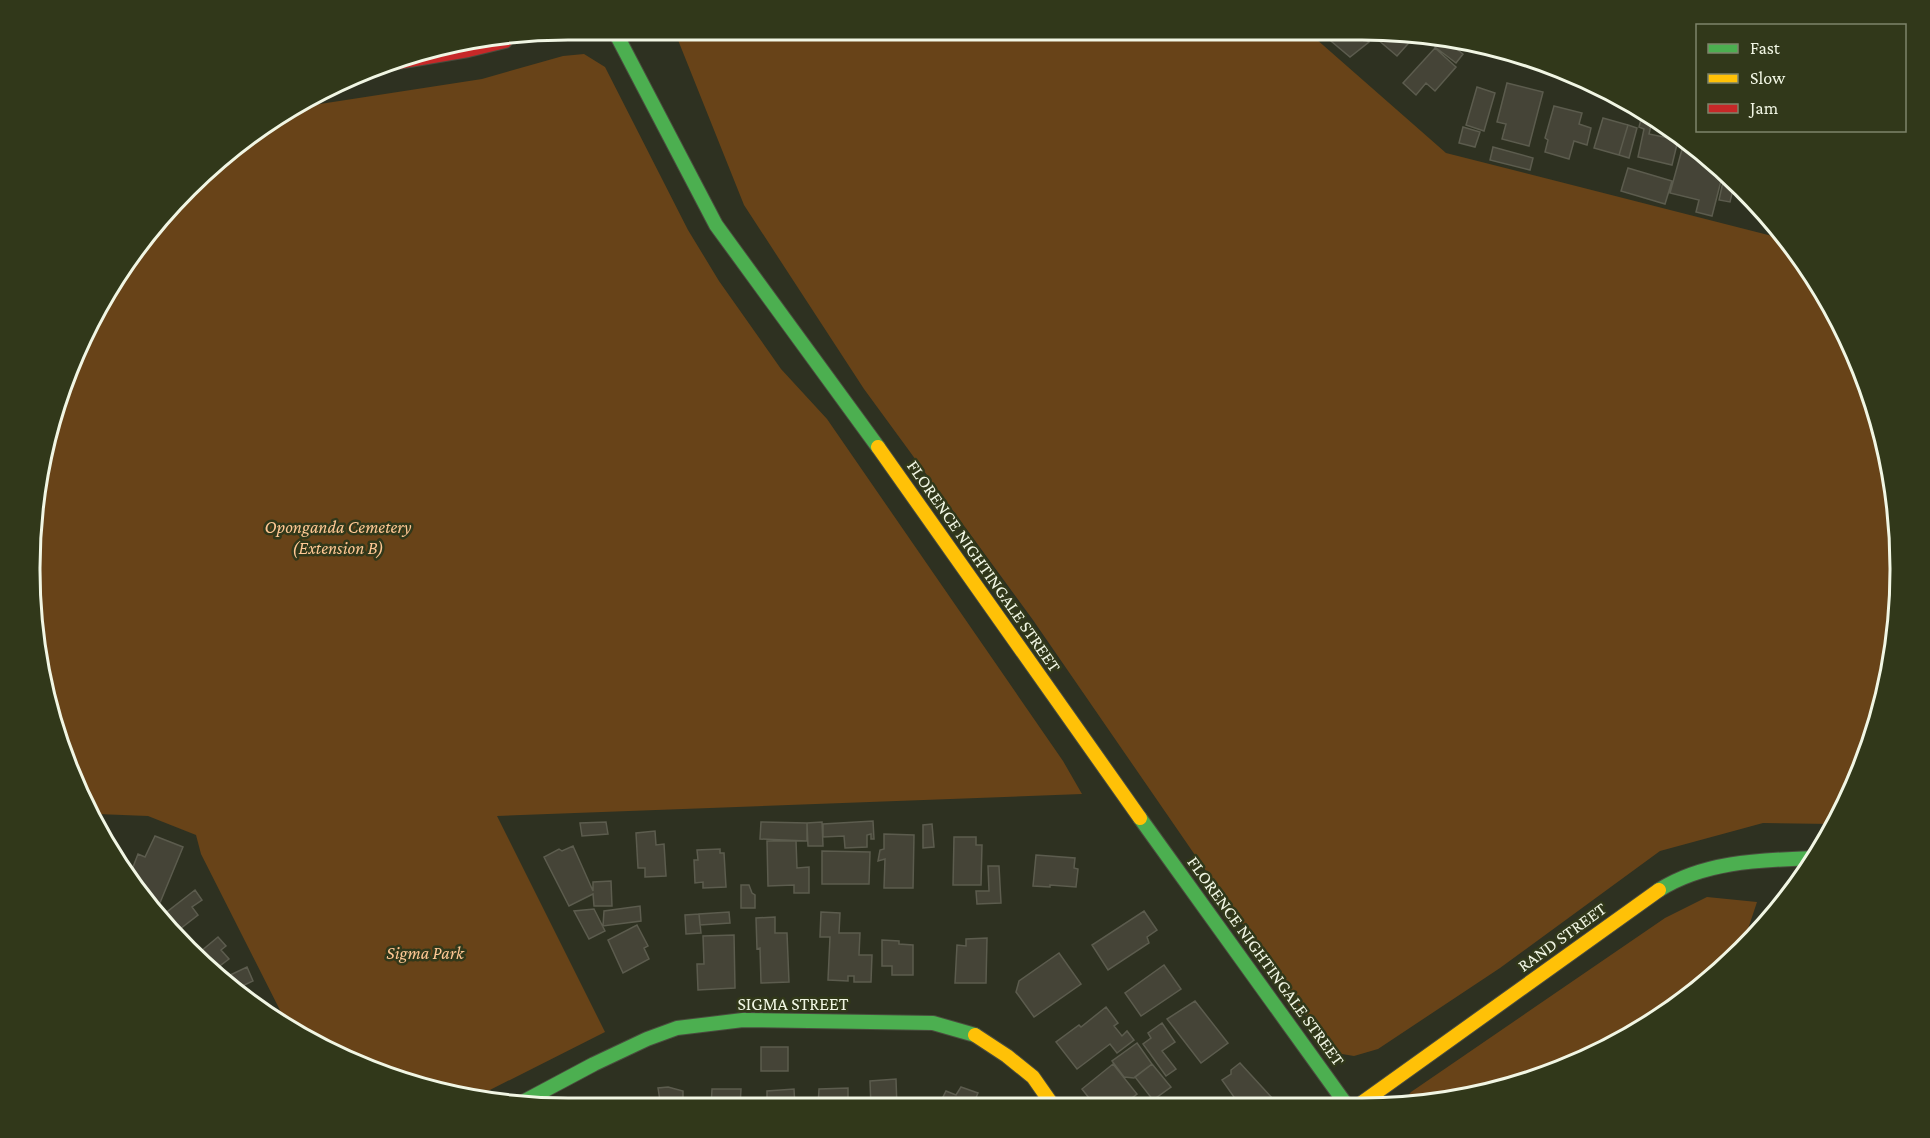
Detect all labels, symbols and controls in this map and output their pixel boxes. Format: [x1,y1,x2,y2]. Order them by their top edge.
legend [1696,24,1906,132]
text: Fast [1750,38,1781,58]
text: Slow [1750,68,1786,88]
text: Jam [1748,98,1779,118]
street label: FLORENCE NIGHTINGALE STREET [903,456,1065,676]
park label: Oponganda Cemetery (Extension B) [265,517,412,559]
street label: FLORENCE NIGHTINGALE STREET [1183,852,1349,1070]
street label: RAND STREET [1514,898,1610,976]
park label: Sigma Park [386,943,465,963]
street label: SIGMA STREET [737,994,849,1014]

